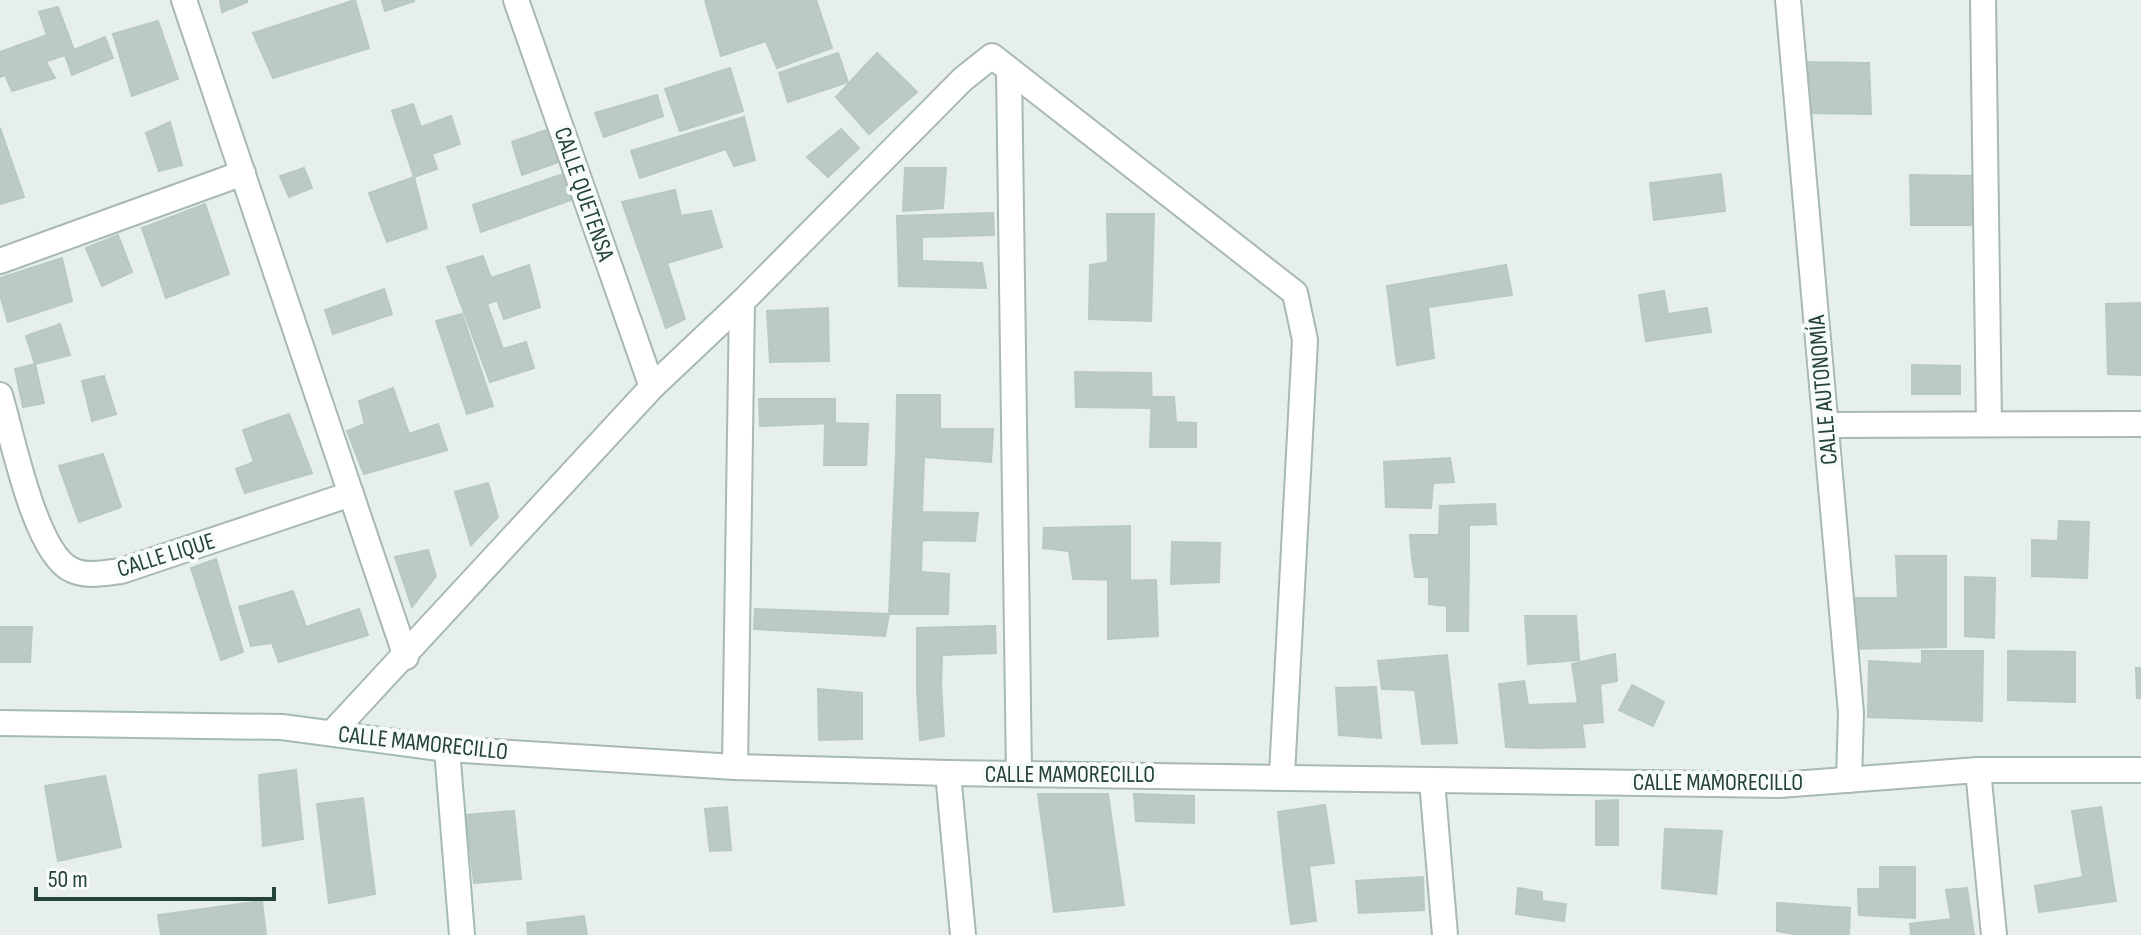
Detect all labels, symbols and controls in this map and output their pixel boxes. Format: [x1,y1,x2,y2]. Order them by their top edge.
street label: CALLE QUETENSA [548,123,621,265]
street label: CALLE AUTONOMÍA [1802,313,1844,466]
street label: CALLE LIQUE [114,526,218,584]
street label: CALLE MAMORECILLO [337,720,509,766]
street label: CALLE MAMORECILLO [985,760,1155,789]
street label: CALLE MAMORECILLO [1633,768,1803,797]
scale bar [36,851,274,901]
text: 50 m [48,865,88,894]

